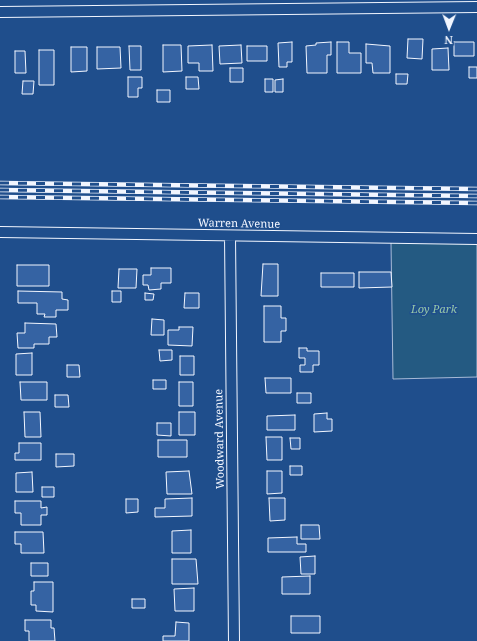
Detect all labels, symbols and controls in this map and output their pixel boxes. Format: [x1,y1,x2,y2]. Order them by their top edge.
north arrow [429,8,469,48]
text: N [444,33,453,48]
street label: Warren Avenue [198,217,280,231]
park label: Loy Park [411,303,457,317]
street label: Woodward Avenue [213,389,227,489]

